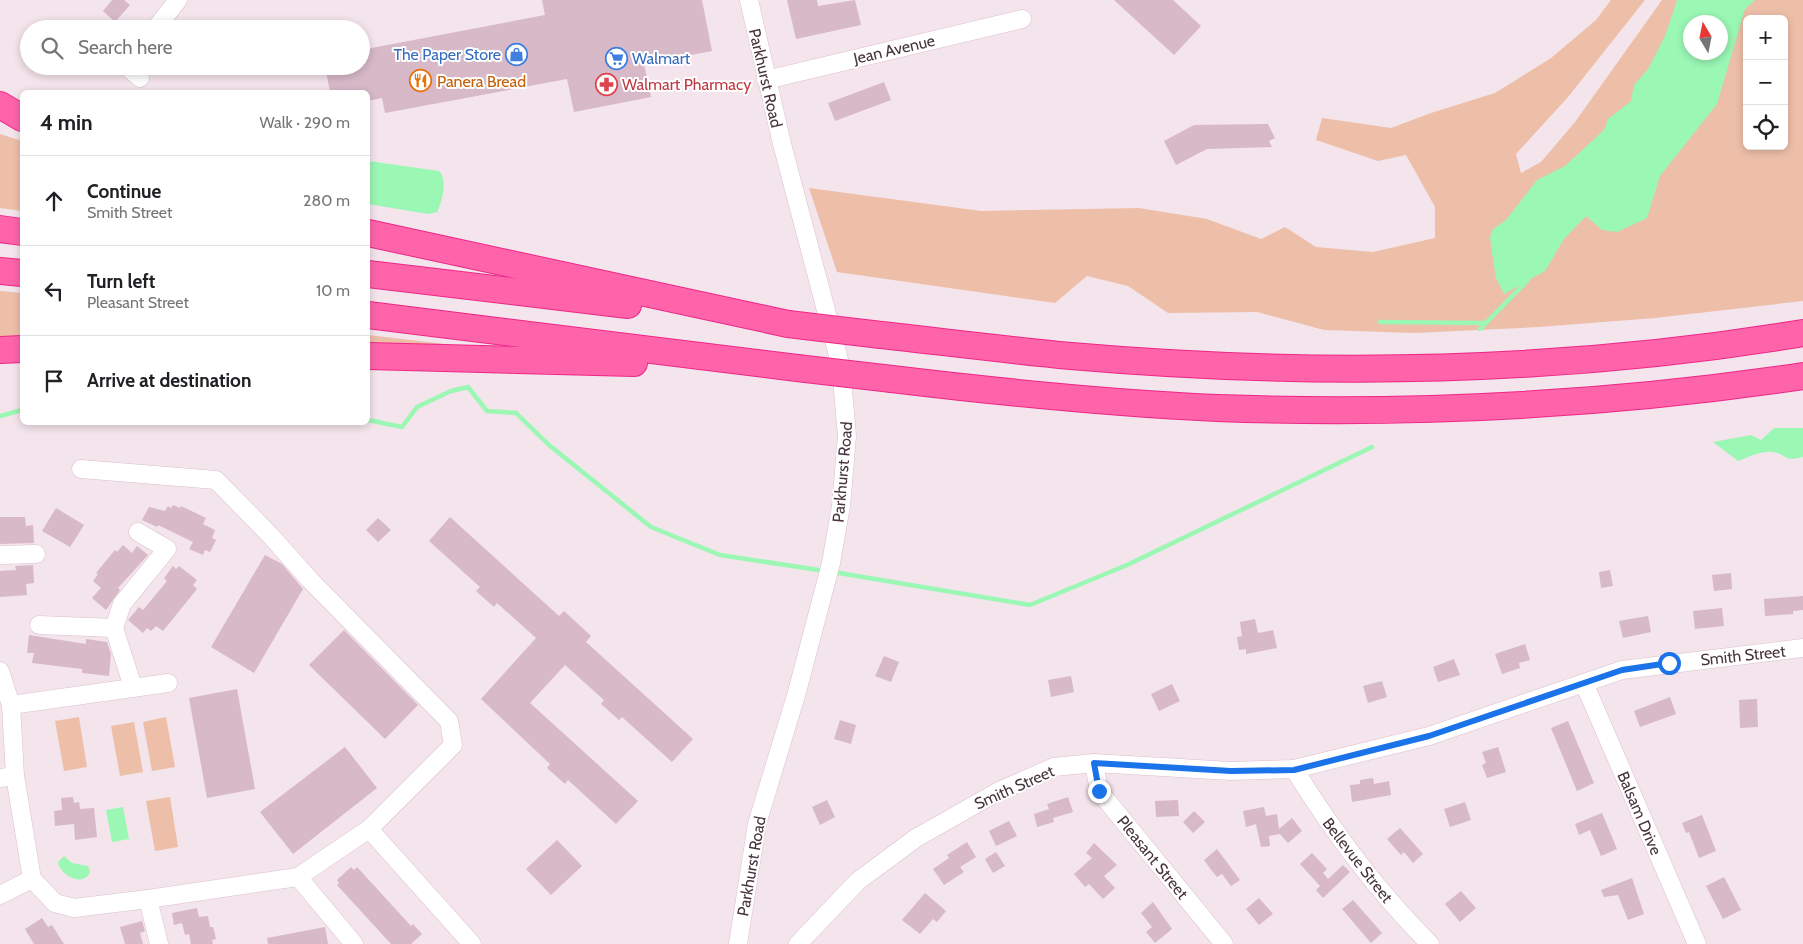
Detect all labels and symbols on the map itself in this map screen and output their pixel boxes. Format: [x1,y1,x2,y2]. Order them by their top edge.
north arrow [1683,15,1728,60]
street label: Parkhurst Road [745,27,786,130]
street label: Jean Avenue [851,31,937,68]
shop icon: The Paper Store [505,42,529,66]
place label: The Paper Store [393,45,501,64]
supermarket icon: Walmart [604,46,628,70]
place label: Walmart [632,49,691,68]
restaurant icon: Panera Bread [409,69,433,93]
place label: Panera Bread [437,72,526,91]
pharmacy icon: Walmart Pharmacy [594,72,618,96]
place label: Walmart Pharmacy [622,75,751,94]
street label: Parkhurst Road [829,421,856,523]
street label: Smith Street [1700,642,1787,669]
route start [1658,652,1681,675]
street label: Smith Street [971,761,1058,814]
street label: Balsam Drive [1613,769,1666,858]
route end [1088,780,1111,803]
street label: Pleasant Street [1113,812,1192,903]
street label: Bellevue Street [1319,814,1397,907]
street label: Parkhurst Road [733,815,770,918]

